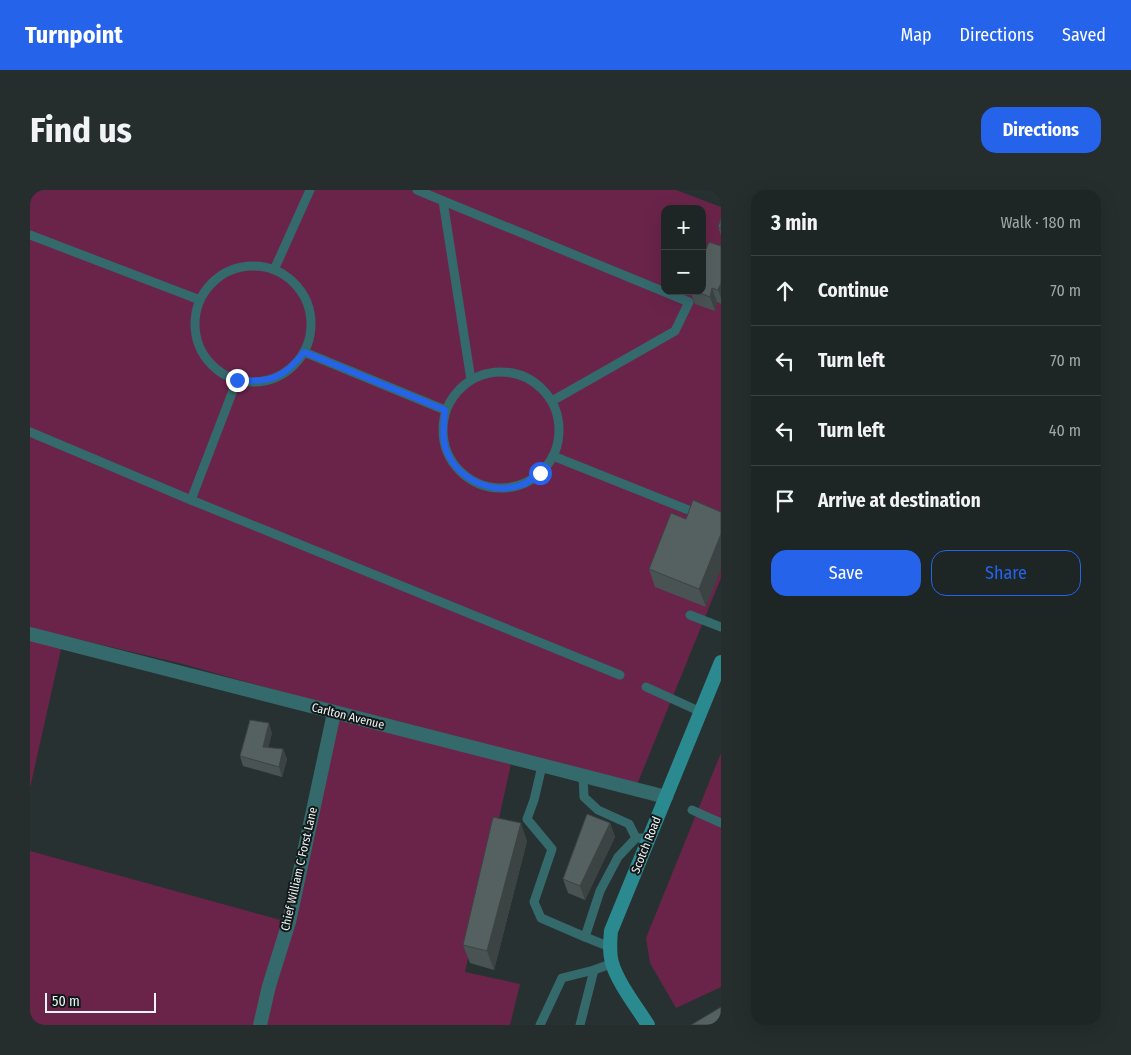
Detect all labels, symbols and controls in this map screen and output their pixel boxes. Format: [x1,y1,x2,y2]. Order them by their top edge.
text: Turnpoint [25,21,123,49]
text: Map [900,24,932,46]
text: Directions [960,24,1034,46]
text: Saved [1062,24,1106,46]
button: Directions [981,107,1101,153]
text: Find us [30,109,132,151]
map controls [661,205,706,295]
button: + [661,205,706,250]
text: 3 min [771,210,818,236]
text: Walk · 180 m [1001,213,1081,232]
button: − [661,250,706,295]
icon: ahead [771,277,799,305]
text: Continue [818,279,889,302]
text: 70 m [1050,281,1081,300]
icon: left [771,347,799,375]
text: Turn left [818,349,885,372]
text: 70 m [1050,351,1081,370]
route end [226,369,249,392]
icon: left [771,417,799,445]
text: Turn left [818,419,885,442]
text: 40 m [1049,421,1081,440]
route start [529,462,552,485]
icon: arrive [771,487,799,515]
text: Arrive at destination [818,489,981,512]
button: Save [771,550,921,596]
button: Share [931,550,1081,596]
street label: Carlton Avenue [310,700,386,732]
street label: Chief William C Forst Lane [278,806,320,932]
street label: Scotch Road [628,815,664,875]
scale bar [45,990,156,1013]
text: 50 m [52,993,80,1010]

